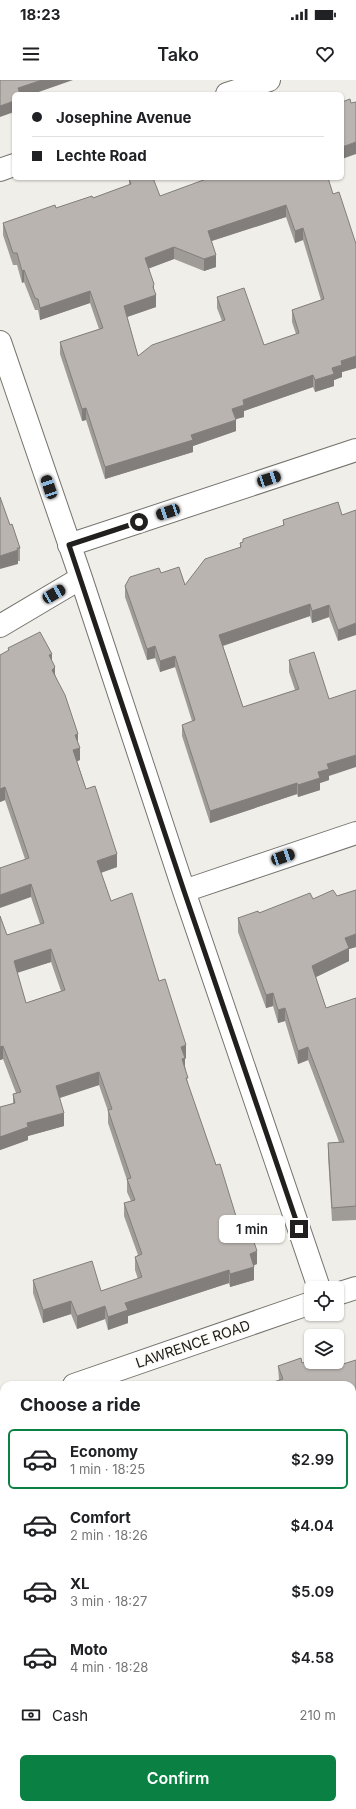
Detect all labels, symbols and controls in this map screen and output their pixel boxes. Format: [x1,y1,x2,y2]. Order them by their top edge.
text: 18:23 [20,5,60,24]
icon: menu [20,43,42,65]
icon: heart [314,43,336,65]
text: Tako [157,44,199,65]
text: Josephine Avenue [56,108,191,127]
text: Lechte Road [56,146,147,165]
car [256,470,282,488]
car [39,474,59,500]
car [155,503,181,521]
route start [130,513,148,531]
car [41,583,67,605]
car [270,847,296,867]
callout: 1 min [219,1215,285,1243]
route end [290,1220,308,1238]
text: 1 min [236,1221,268,1237]
map controls [304,1281,344,1369]
button: locate [304,1281,344,1321]
street label: LAWRENCE ROAD [133,1316,252,1371]
button: layers [304,1329,344,1369]
text: Choose a ride [20,1394,141,1415]
icon: car [22,1441,58,1477]
text: Economy [70,1442,138,1461]
text: $2.99 [291,1450,334,1469]
text: 1 min · 18:25 [70,1461,145,1477]
icon: car [22,1507,58,1543]
text: Comfort [70,1508,131,1527]
text: $4.04 [291,1516,334,1535]
text: 2 min · 18:26 [70,1527,148,1543]
icon: car [22,1573,58,1609]
text: XL [70,1574,90,1593]
text: $5.09 [291,1582,334,1601]
text: 3 min · 18:27 [70,1593,147,1609]
icon: car [22,1639,58,1675]
text: Moto [70,1640,108,1659]
text: $4.58 [291,1648,334,1667]
text: 4 min · 18:28 [70,1659,148,1675]
icon: cash [20,1704,42,1726]
text: Cash [52,1706,88,1725]
text: 210 m [300,1707,336,1723]
button: Confirm [20,1755,336,1801]

